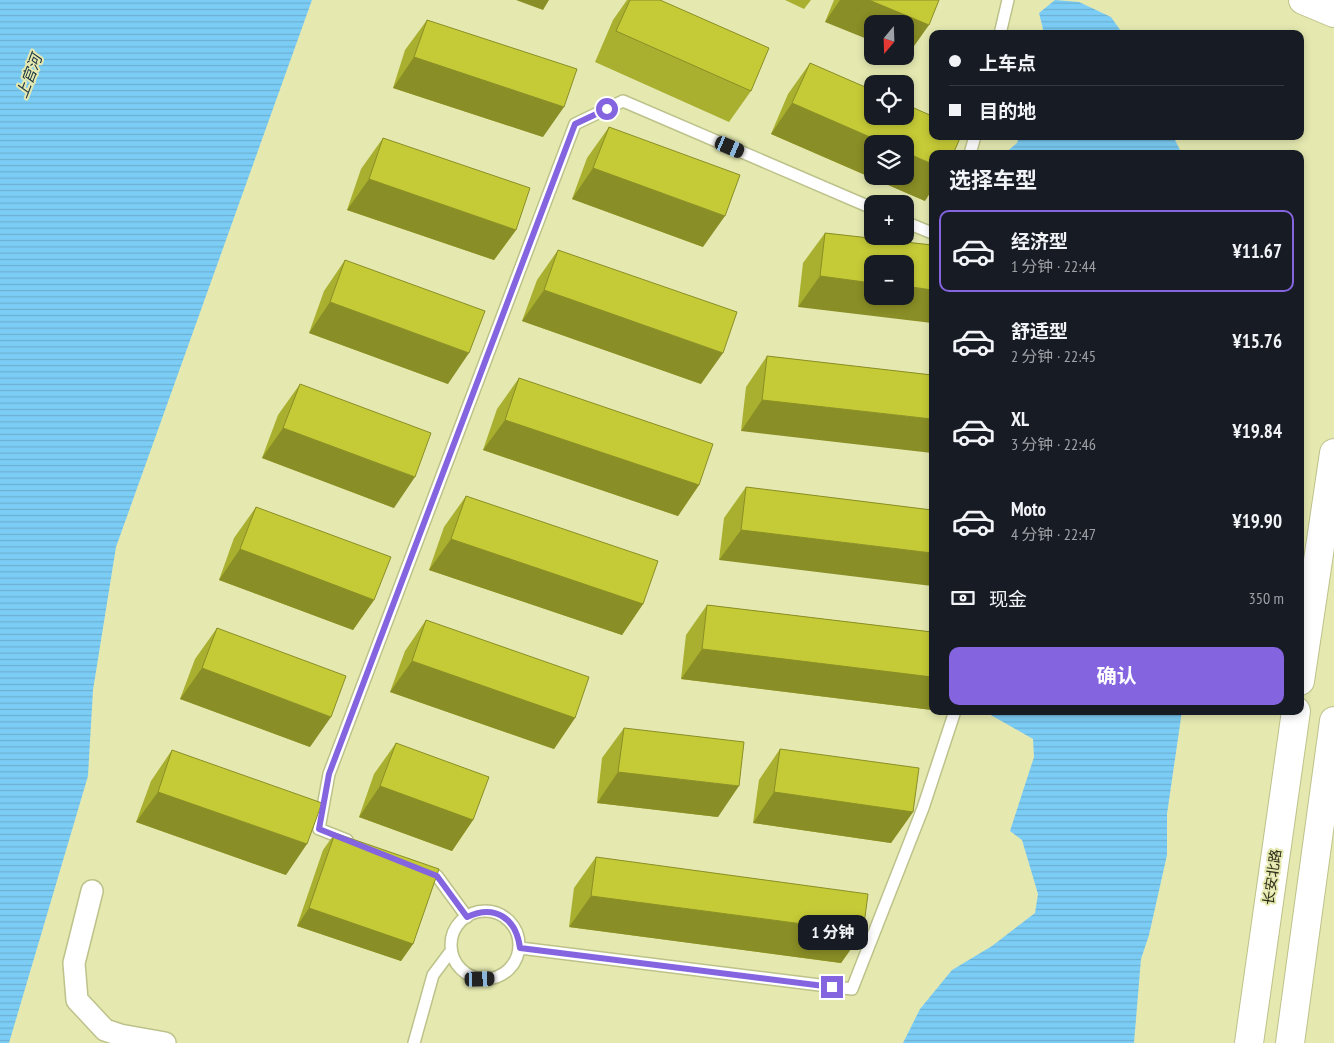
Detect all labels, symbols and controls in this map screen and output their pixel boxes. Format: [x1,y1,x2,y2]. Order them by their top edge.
north arrow [864,15,914,65]
map controls [864,15,914,305]
water label: 上官河 [12,49,47,100]
text: 上车点 [979,51,1036,75]
button: locate [864,75,914,125]
route start [596,98,618,120]
text: 目的地 [979,99,1036,123]
car [713,134,746,160]
button: layers [864,135,914,185]
text: 选择车型 [949,166,1037,194]
button: + [864,195,914,245]
icon: car [951,229,996,274]
text: 经济型 [1011,229,1068,253]
text: ¥11.67 [1233,239,1282,263]
button: − [864,255,914,305]
text: 1 分钟 · 22:44 [1011,256,1096,276]
icon: car [951,319,996,364]
text: 舒适型 [1011,319,1068,343]
text: ¥15.76 [1233,329,1282,353]
text: 2 分钟 · 22:45 [1011,346,1096,366]
text: XL [1011,407,1029,431]
icon: car [951,409,996,454]
text: ¥19.84 [1233,419,1282,443]
text: 3 分钟 · 22:46 [1011,434,1096,454]
text: Moto [1011,497,1046,521]
icon: car [951,499,996,544]
text: ¥19.90 [1233,509,1282,533]
text: 4 分钟 · 22:47 [1011,524,1096,544]
icon: cash [949,584,977,612]
text: 现金 [989,587,1027,611]
text: 350 m [1249,588,1284,608]
button: 确认 [949,647,1284,705]
street label: 长安北路 [1259,848,1285,906]
callout: 1 分钟 [797,914,867,950]
text: 1 分钟 [812,922,854,942]
car [464,971,495,987]
route end [821,976,843,998]

